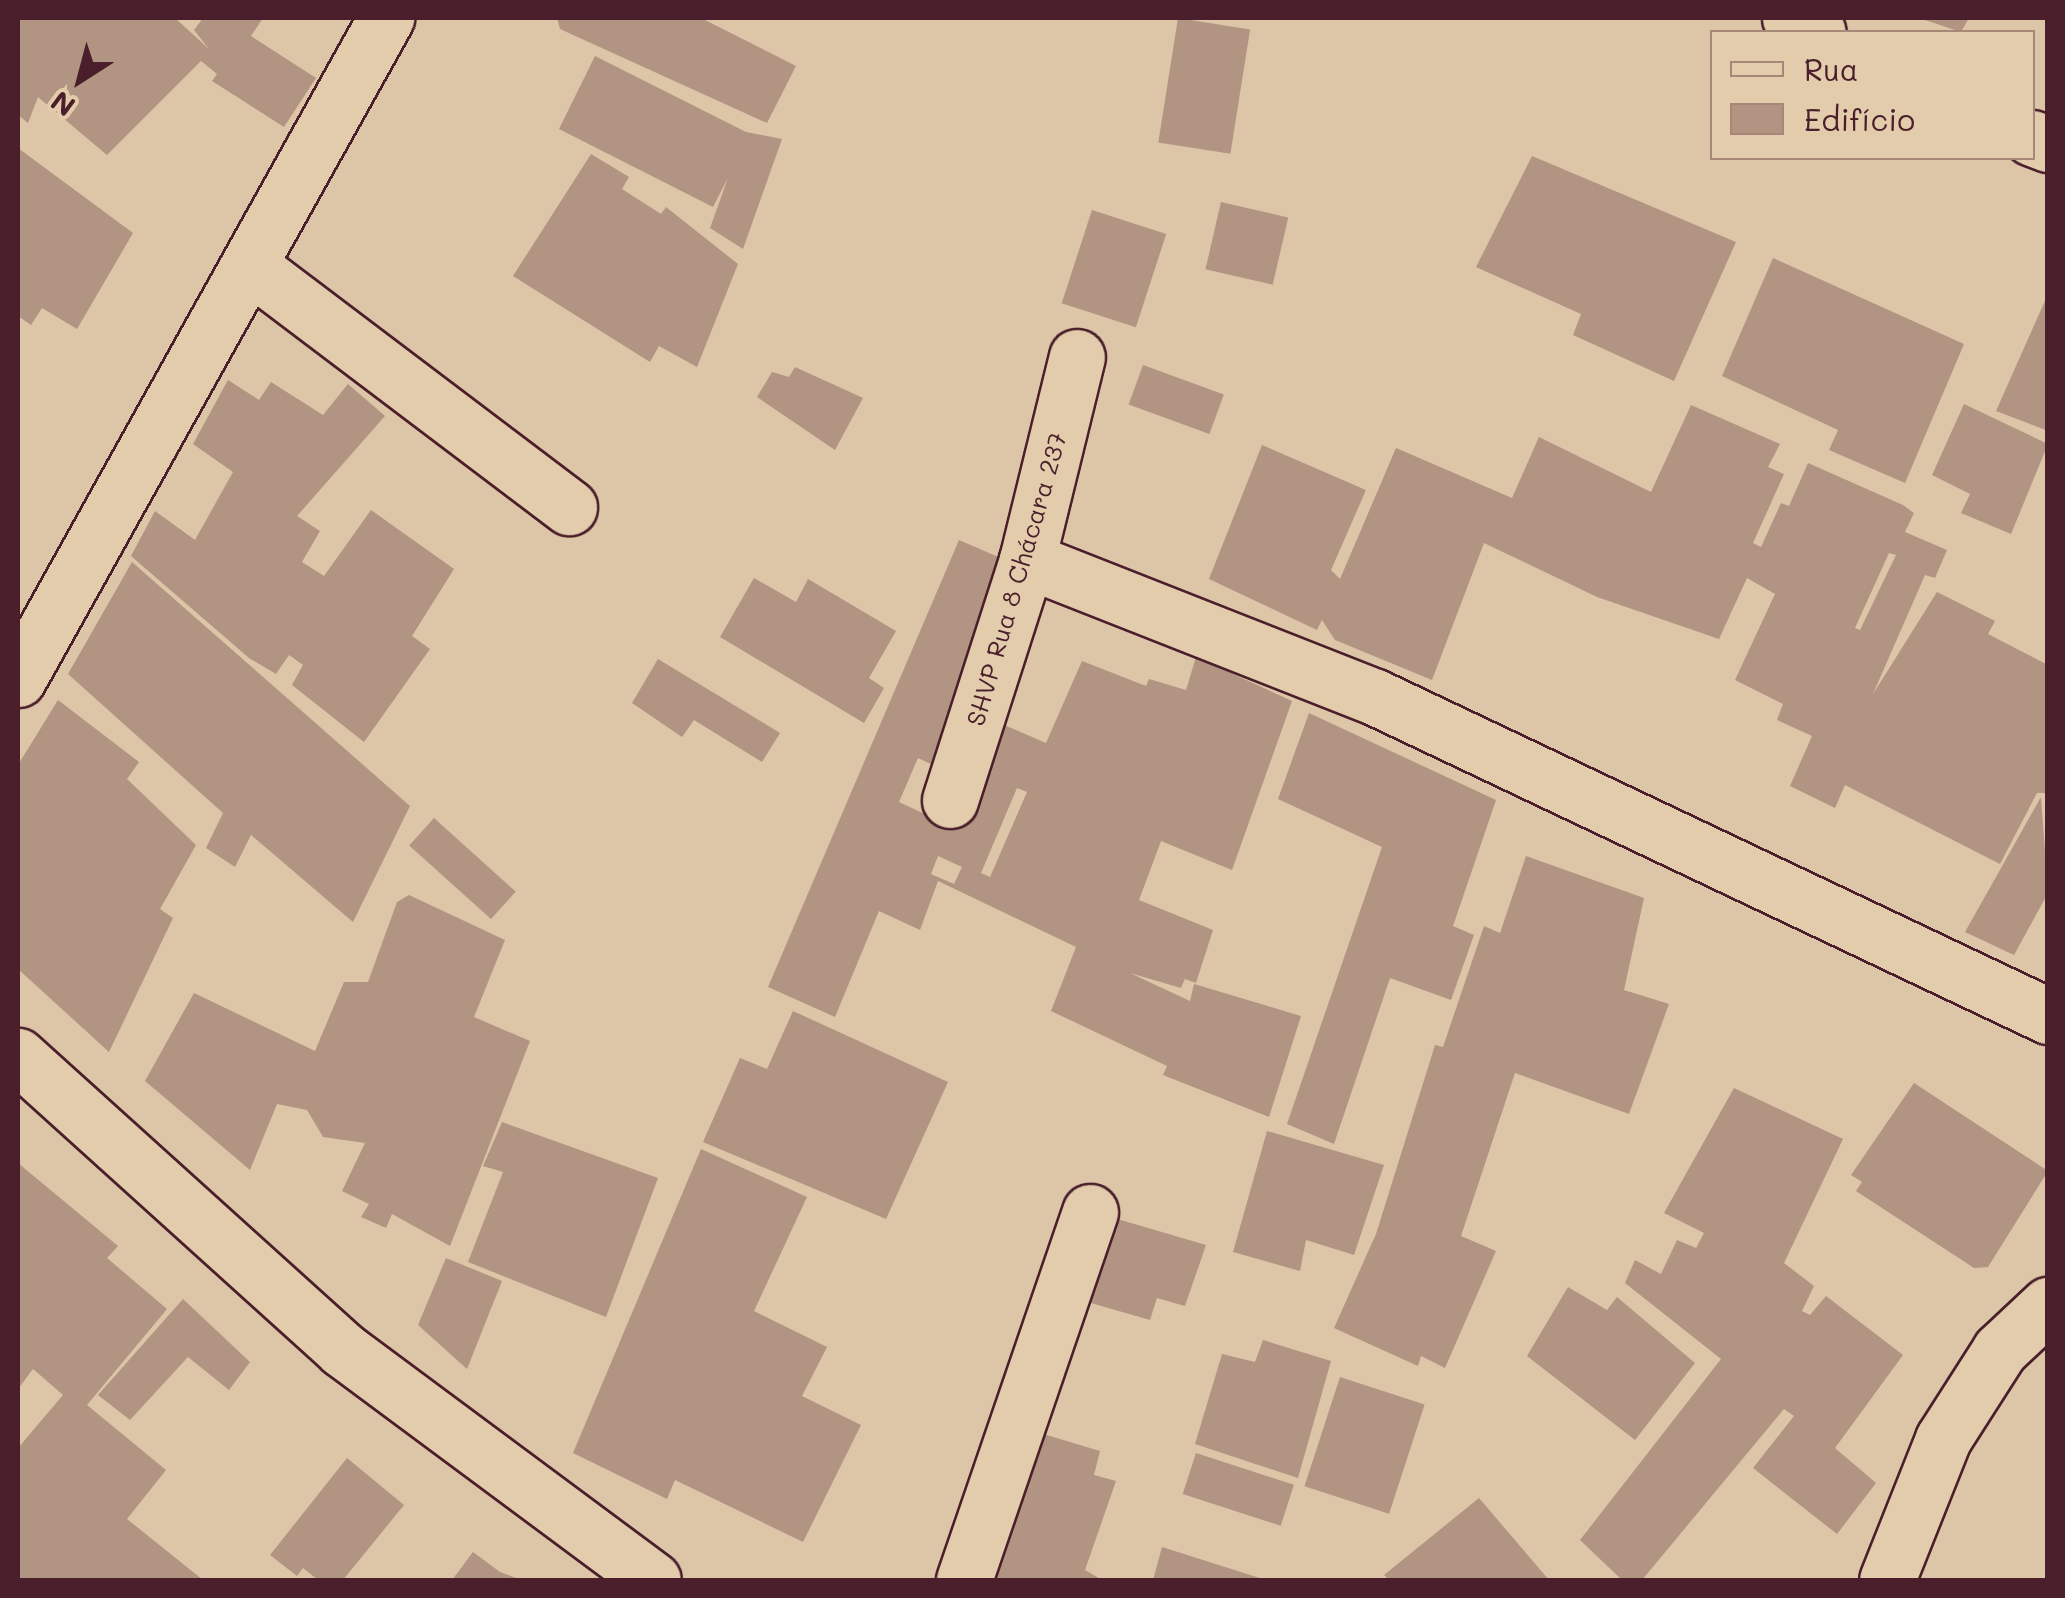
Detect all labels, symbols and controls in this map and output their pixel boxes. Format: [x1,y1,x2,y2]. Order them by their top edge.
north arrow [30,30,130,130]
legend [1710,30,2035,160]
text: Rua [1804,49,1858,89]
text: N [43,83,82,125]
text: Edifício [1804,99,1915,139]
street label: SHVP Rua 8 Chácara 237 [960,429,1072,729]

